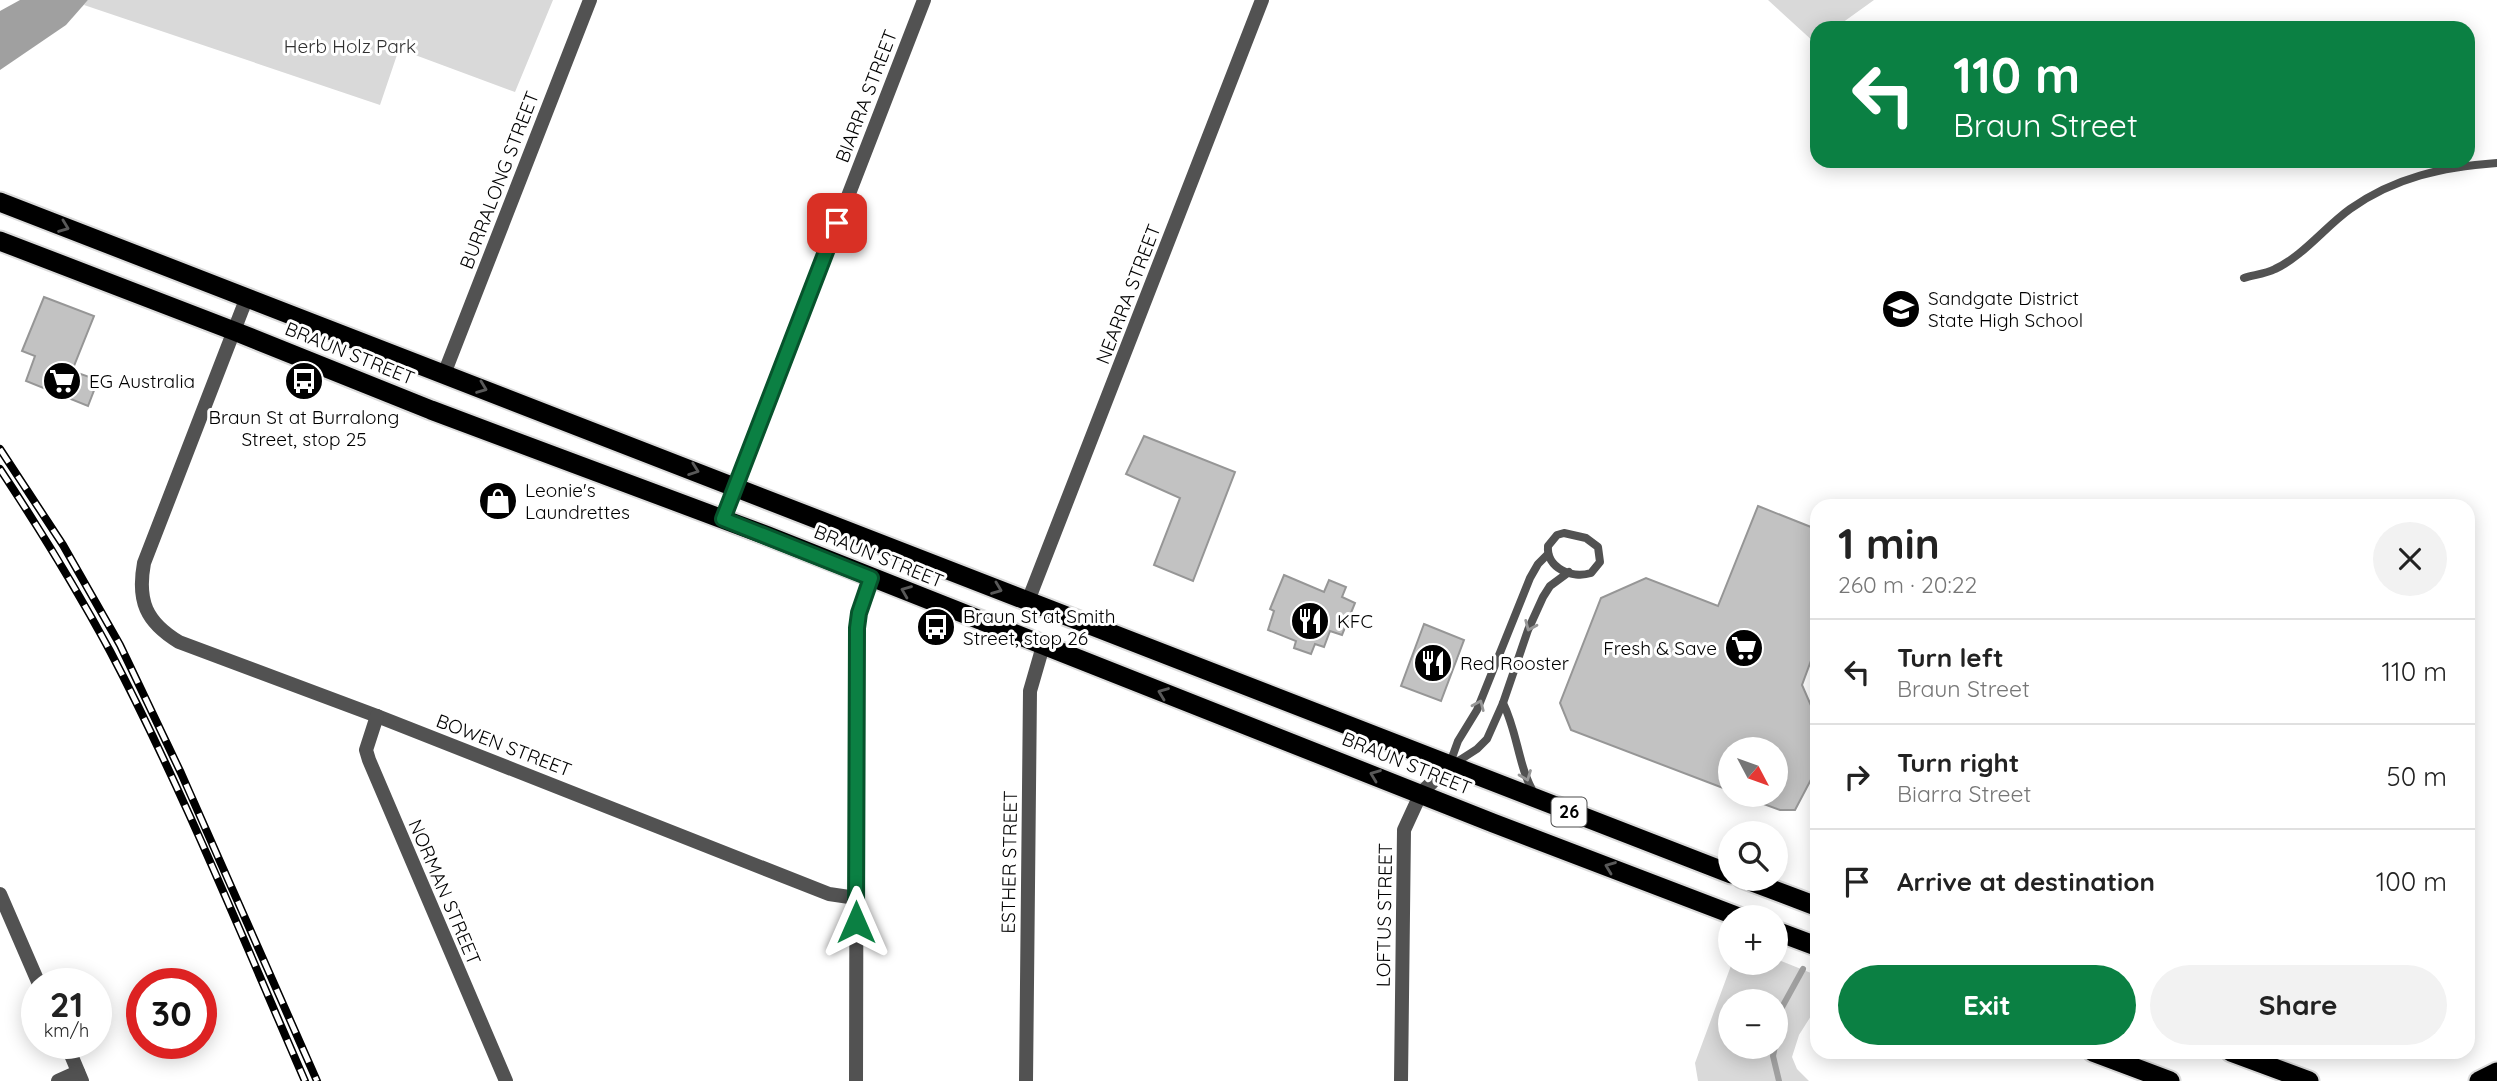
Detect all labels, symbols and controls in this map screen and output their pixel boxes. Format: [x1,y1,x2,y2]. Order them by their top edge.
street label: BIARRA STREET [830,26,902,166]
park label: Herb Holz Park [284,34,416,58]
text: 110 m [1953,44,2080,105]
icon: left [1838,49,1929,140]
street label: BURRALONG STREET [454,88,544,272]
text: Braun Street [1953,105,2138,145]
pin [807,193,867,253]
icon: arrive [818,204,856,242]
one-way arrow [57,218,69,232]
street label: NEARRA STREET [1090,221,1166,367]
place label: Sandgate District State High School [1928,286,2083,332]
school or university icon: Sandgate District State High School [1880,288,1922,330]
street label: BRAUN STREET [282,316,418,390]
supermarket icon: EG Australia [41,360,83,402]
bus stop icon: Braun St at Burralong Street, stop 25 [283,360,325,402]
place label: EG Australia [89,369,195,393]
one-way arrow [475,380,487,394]
place label: Braun St at Burralong Street, stop 25 [209,405,399,451]
one-way arrow [687,462,699,476]
place label: Leonie's Laundrettes [525,478,630,524]
shop icon: Leonie's Laundrettes [477,480,519,522]
text: 1 min [1838,517,1940,570]
street label: BRAUN STREET [811,519,947,593]
button: close [2373,522,2447,596]
text: 260 m · 20:22 [1838,570,1977,599]
one-way arrow [990,580,1002,594]
one-way arrow [901,586,913,600]
restaurant icon: KFC [1289,600,1331,642]
place label: Braun St at Smith Street, stop 26 [963,604,1116,650]
bus stop icon: Braun St at Smith Street, stop 26 [915,606,957,648]
place label: KFC [1337,609,1373,633]
one-way arrow [1524,618,1538,631]
supermarket icon: Fresh & Save [1723,627,1765,669]
place label: Fresh & Save [1603,636,1717,660]
text: Turn left [1897,641,2004,674]
restaurant icon: Red Rooster [1412,642,1454,684]
place label: Red Rooster [1460,651,1570,675]
icon: left [1838,653,1876,691]
text: 110 m [2381,655,2447,688]
text: Braun Street [1897,674,2030,703]
one-way arrow [1158,687,1170,701]
one-way arrow [1471,700,1485,713]
street label: BOWEN STREET [433,708,575,782]
street label: BRAUN STREET [1339,726,1475,800]
north arrow [1718,737,1788,807]
map controls [1718,737,1788,1059]
text: Turn right [1897,746,2019,779]
icon: right [1838,758,1876,796]
text: 50 m [2387,760,2447,793]
one-way arrow [1518,769,1532,782]
one-way arrow [1370,770,1382,784]
text: Biarra Street [1897,779,2031,808]
street label: ESTHER STREET [996,790,1022,934]
road number: 26 [1552,798,1586,826]
street label: NORMAN STREET [403,815,487,969]
button: search [1718,821,1788,891]
street label: LOFTUS STREET [1371,843,1397,987]
one-way arrow [1605,862,1617,876]
icon: arrive [1838,863,1876,901]
text: Arrive at destination [1897,865,2155,898]
text: 100 m [2376,865,2447,898]
position arrow [819,885,893,959]
button: + [1718,905,1788,975]
button: Exit [1838,965,2136,1045]
button: Share [2150,965,2447,1045]
speed limit sign: 30 [126,968,217,1059]
text: 21 [50,982,83,1026]
button: − [1718,989,1788,1059]
text: km/h [44,1019,89,1042]

